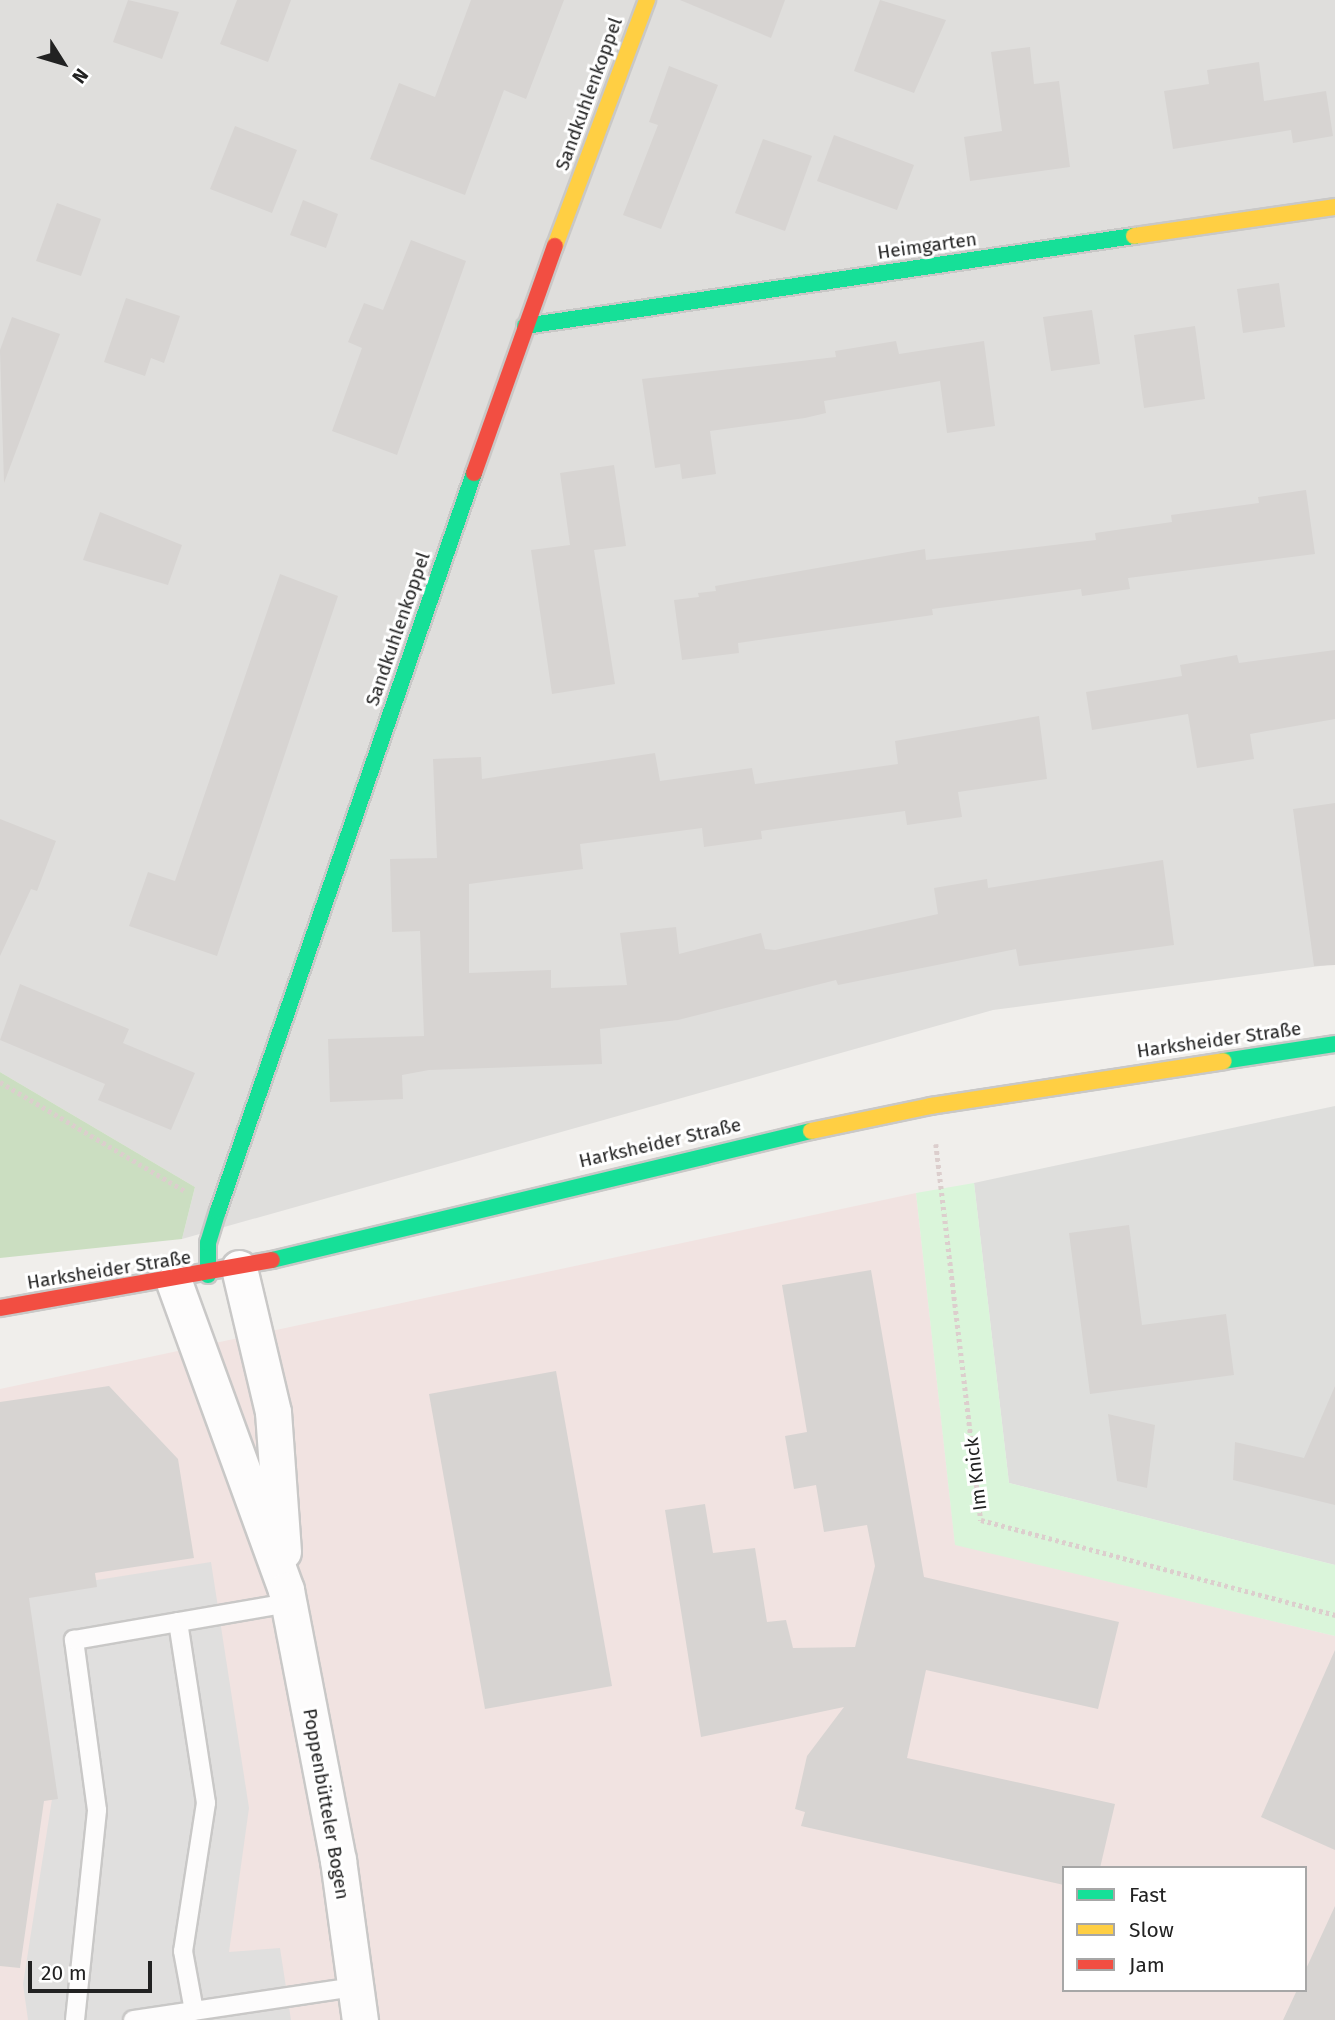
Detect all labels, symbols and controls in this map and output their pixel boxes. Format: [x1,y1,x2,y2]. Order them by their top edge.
street label: Sandkuhlenkoppel [551,14,627,174]
north arrow [28,28,98,98]
text: N [67,64,93,88]
street label: Heimgarten [876,228,978,264]
street label: Sandkuhlenkoppel [361,549,435,709]
street label: Harksheider Straße [1135,1017,1303,1063]
street label: Harksheider Straße [577,1113,743,1173]
street label: Harksheider Straße [25,1246,193,1294]
street label: Im Knick [960,1436,992,1512]
street label: Poppenbütteler Bogen [298,1707,354,1901]
legend [1062,1866,1307,1992]
text: Fast [1129,1882,1167,1908]
text: Slow [1129,1917,1174,1943]
scale bar [32,1946,156,1990]
text: Jam [1129,1952,1165,1978]
text: 20 m [41,1960,87,1986]

